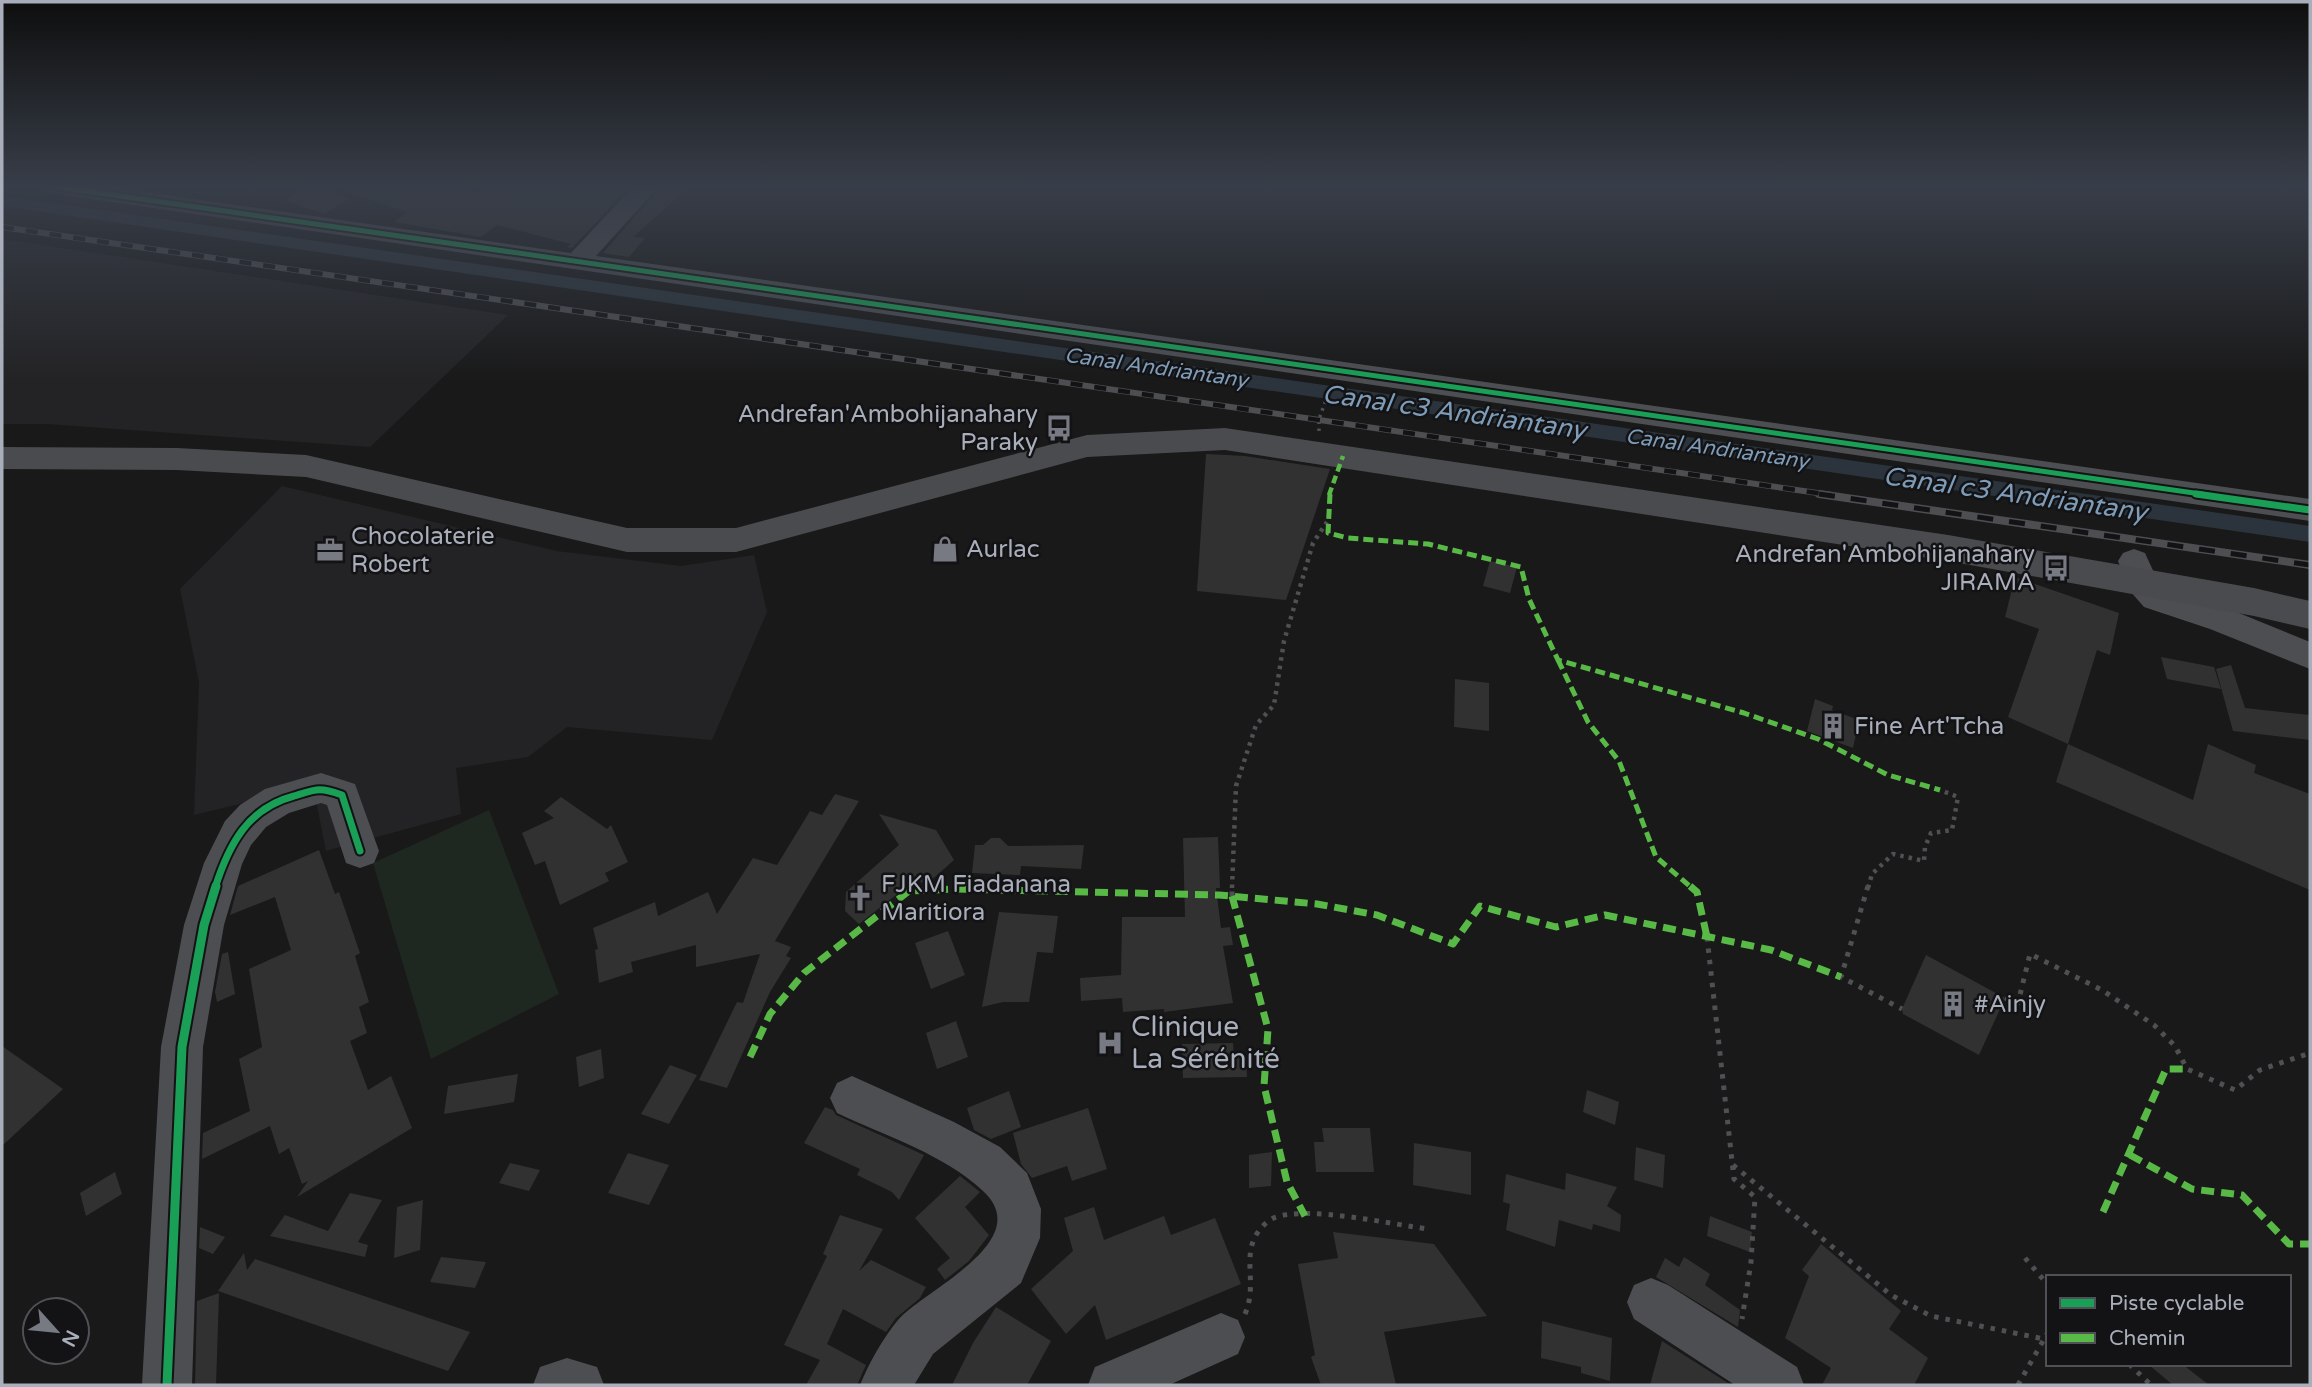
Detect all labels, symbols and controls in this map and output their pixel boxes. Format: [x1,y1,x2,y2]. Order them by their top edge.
water label: Canal Andriantany [1063,343,1252,394]
water label: Canal c3 Andriantany [1320,378,1591,446]
place label: Andrefan'Ambohijanahary Paraky [738,400,1038,457]
bus stop icon: Andrefan'Ambohijanahary Paraky [1044,413,1074,443]
water label: Canal Andriantany [1624,424,1813,475]
water label: Canal c3 Andriantany [1881,460,2152,528]
place label: Chocolaterie Robert [351,522,495,579]
shop icon: Aurlac [930,534,960,564]
office icon: Chocolaterie Robert [315,535,345,565]
place label: Aurlac [966,535,1040,564]
place label: Andrefan'Ambohijanahary JIRAMA [1735,540,2035,597]
bus stop icon: Andrefan'Ambohijanahary JIRAMA [2041,553,2071,583]
building icon: Fine Art'Tcha [1818,711,1848,741]
place label: Fine Art'Tcha [1854,712,2004,741]
place label: FJKM Fiadanana Maritiora [881,870,1071,927]
church icon: FJKM Fiadanana Maritiora [845,883,875,913]
building icon: #Ainjy [1938,989,1968,1019]
place label: #Ainjy [1974,990,2046,1019]
place label: Clinique La Sérénité [1131,1010,1280,1076]
hospital icon: Clinique La Sérénité [1095,1028,1125,1058]
legend [2046,1275,2291,1366]
text: Piste cyclable [2109,1291,2244,1316]
north arrow [21,1296,91,1366]
text: N [57,1326,84,1350]
text: Chemin [2109,1326,2186,1351]

